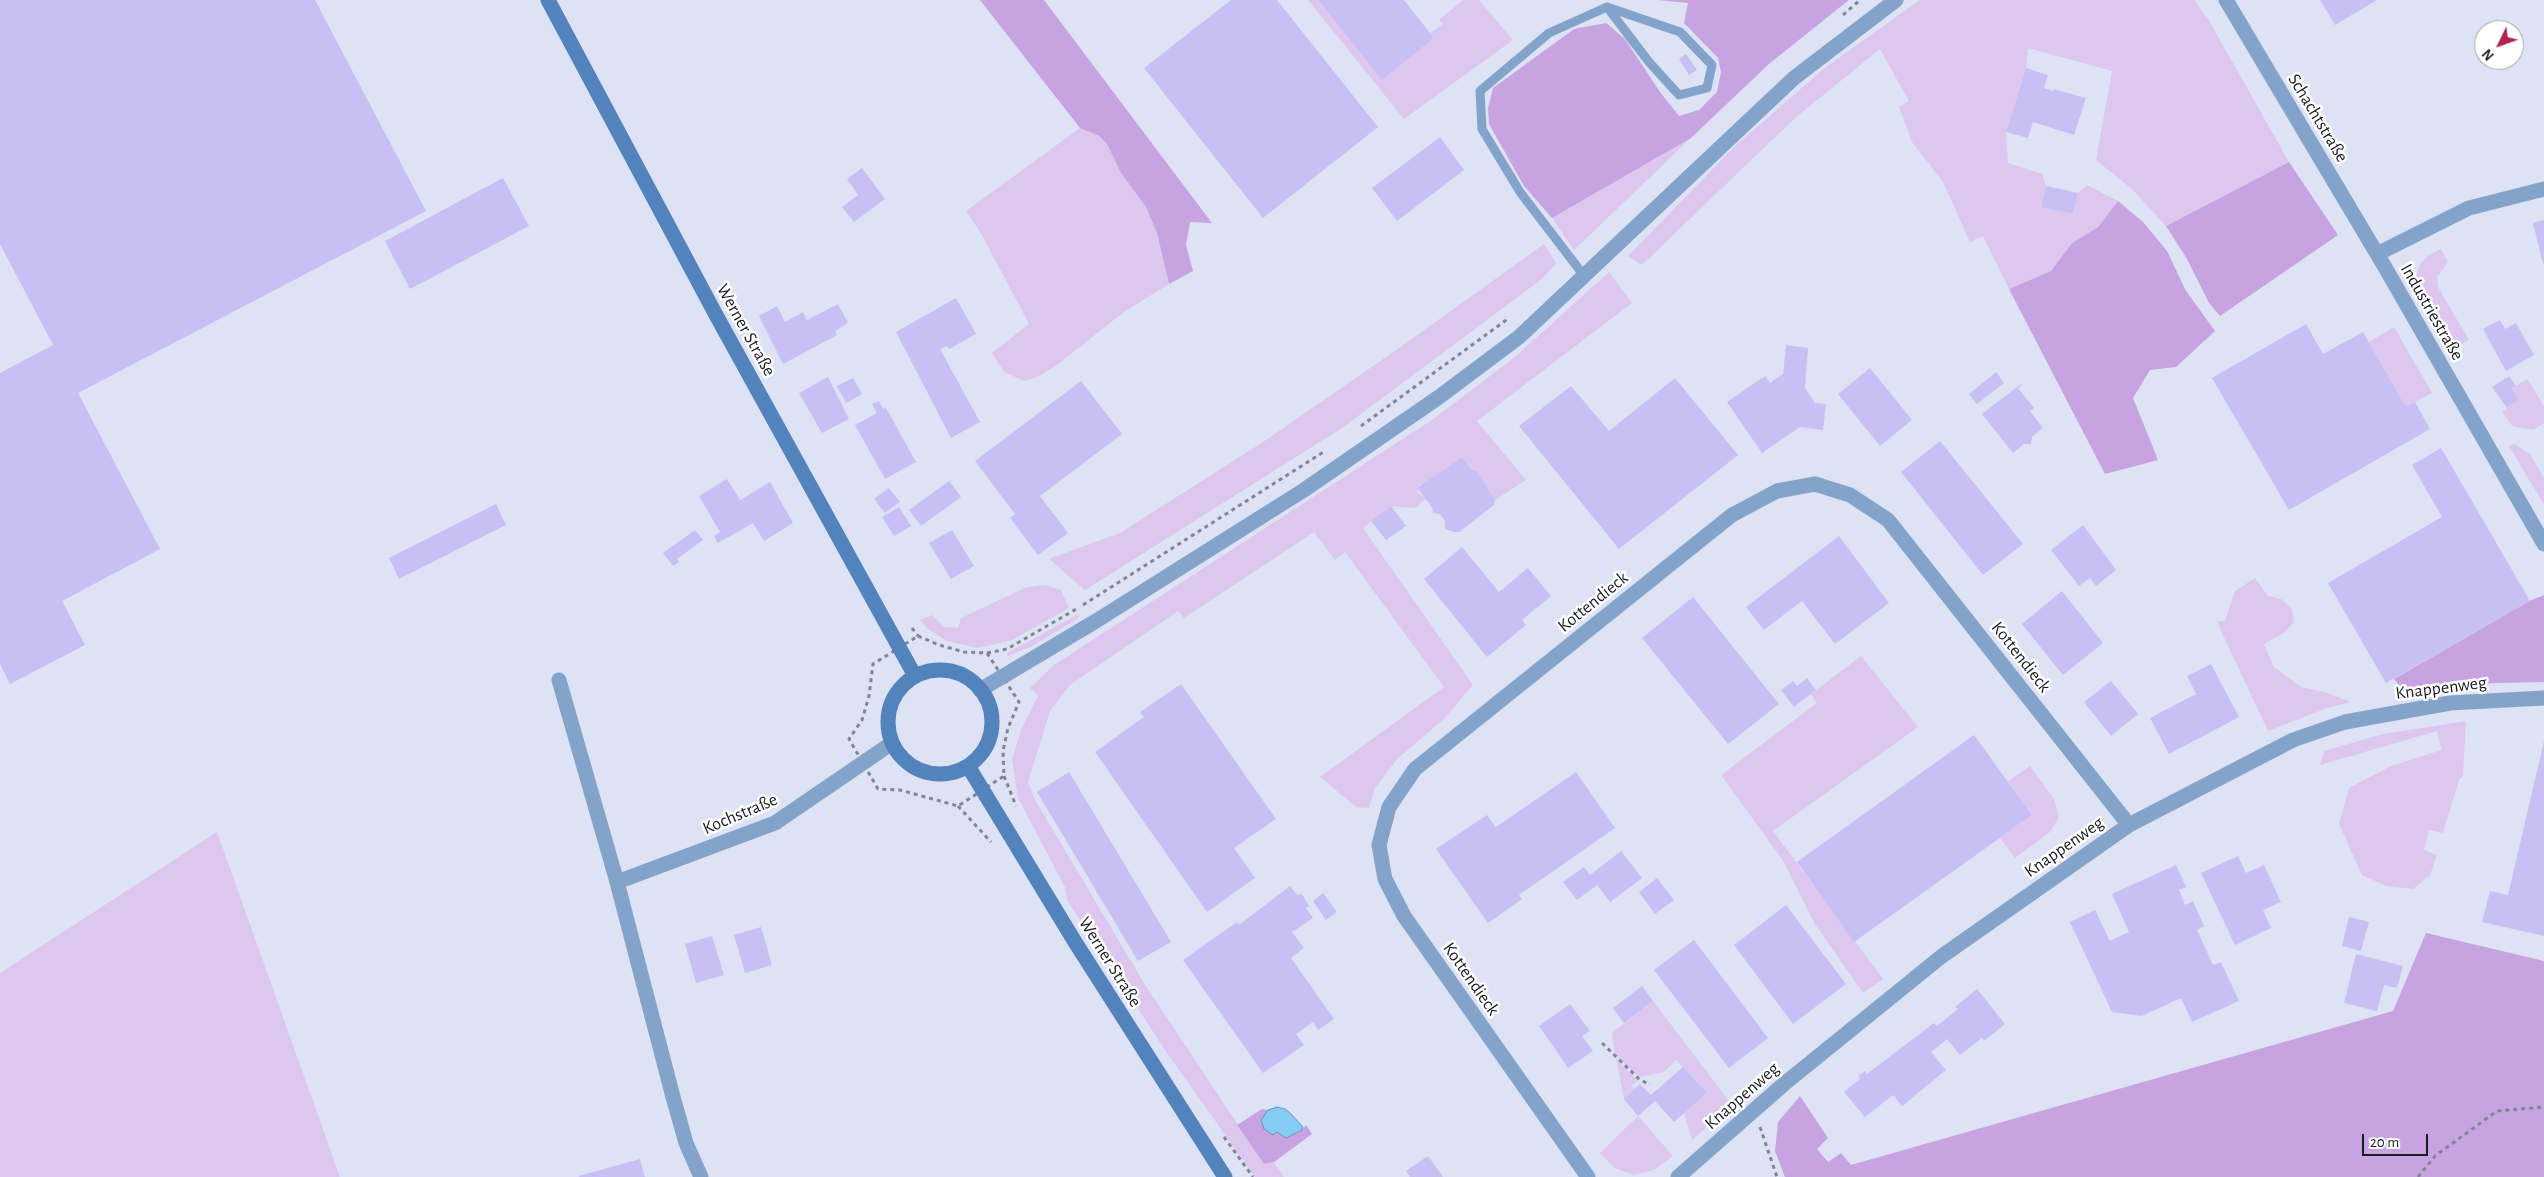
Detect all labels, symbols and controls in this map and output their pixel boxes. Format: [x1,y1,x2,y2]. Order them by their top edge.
north arrow [2474,20,2524,70]
text: N [2480,46,2497,63]
street label: Schachtstraße [2283,70,2353,166]
street label: Industriestraße [2396,260,2468,364]
street label: Werner Straße [712,280,780,380]
street label: Kottendieck [1553,567,1633,637]
street label: Kottendieck [1987,617,2055,697]
street label: Knappenweg [2394,672,2488,704]
street label: Kochstraße [699,789,781,839]
street label: Knappenweg [2020,812,2108,882]
street label: Werner Straße [1074,913,1146,1011]
street label: Kottendieck [1438,938,1504,1020]
street label: Knappenweg [1700,1058,1784,1134]
scale bar [2364,1124,2430,1156]
text: 20 m [2370,1135,2399,1150]

